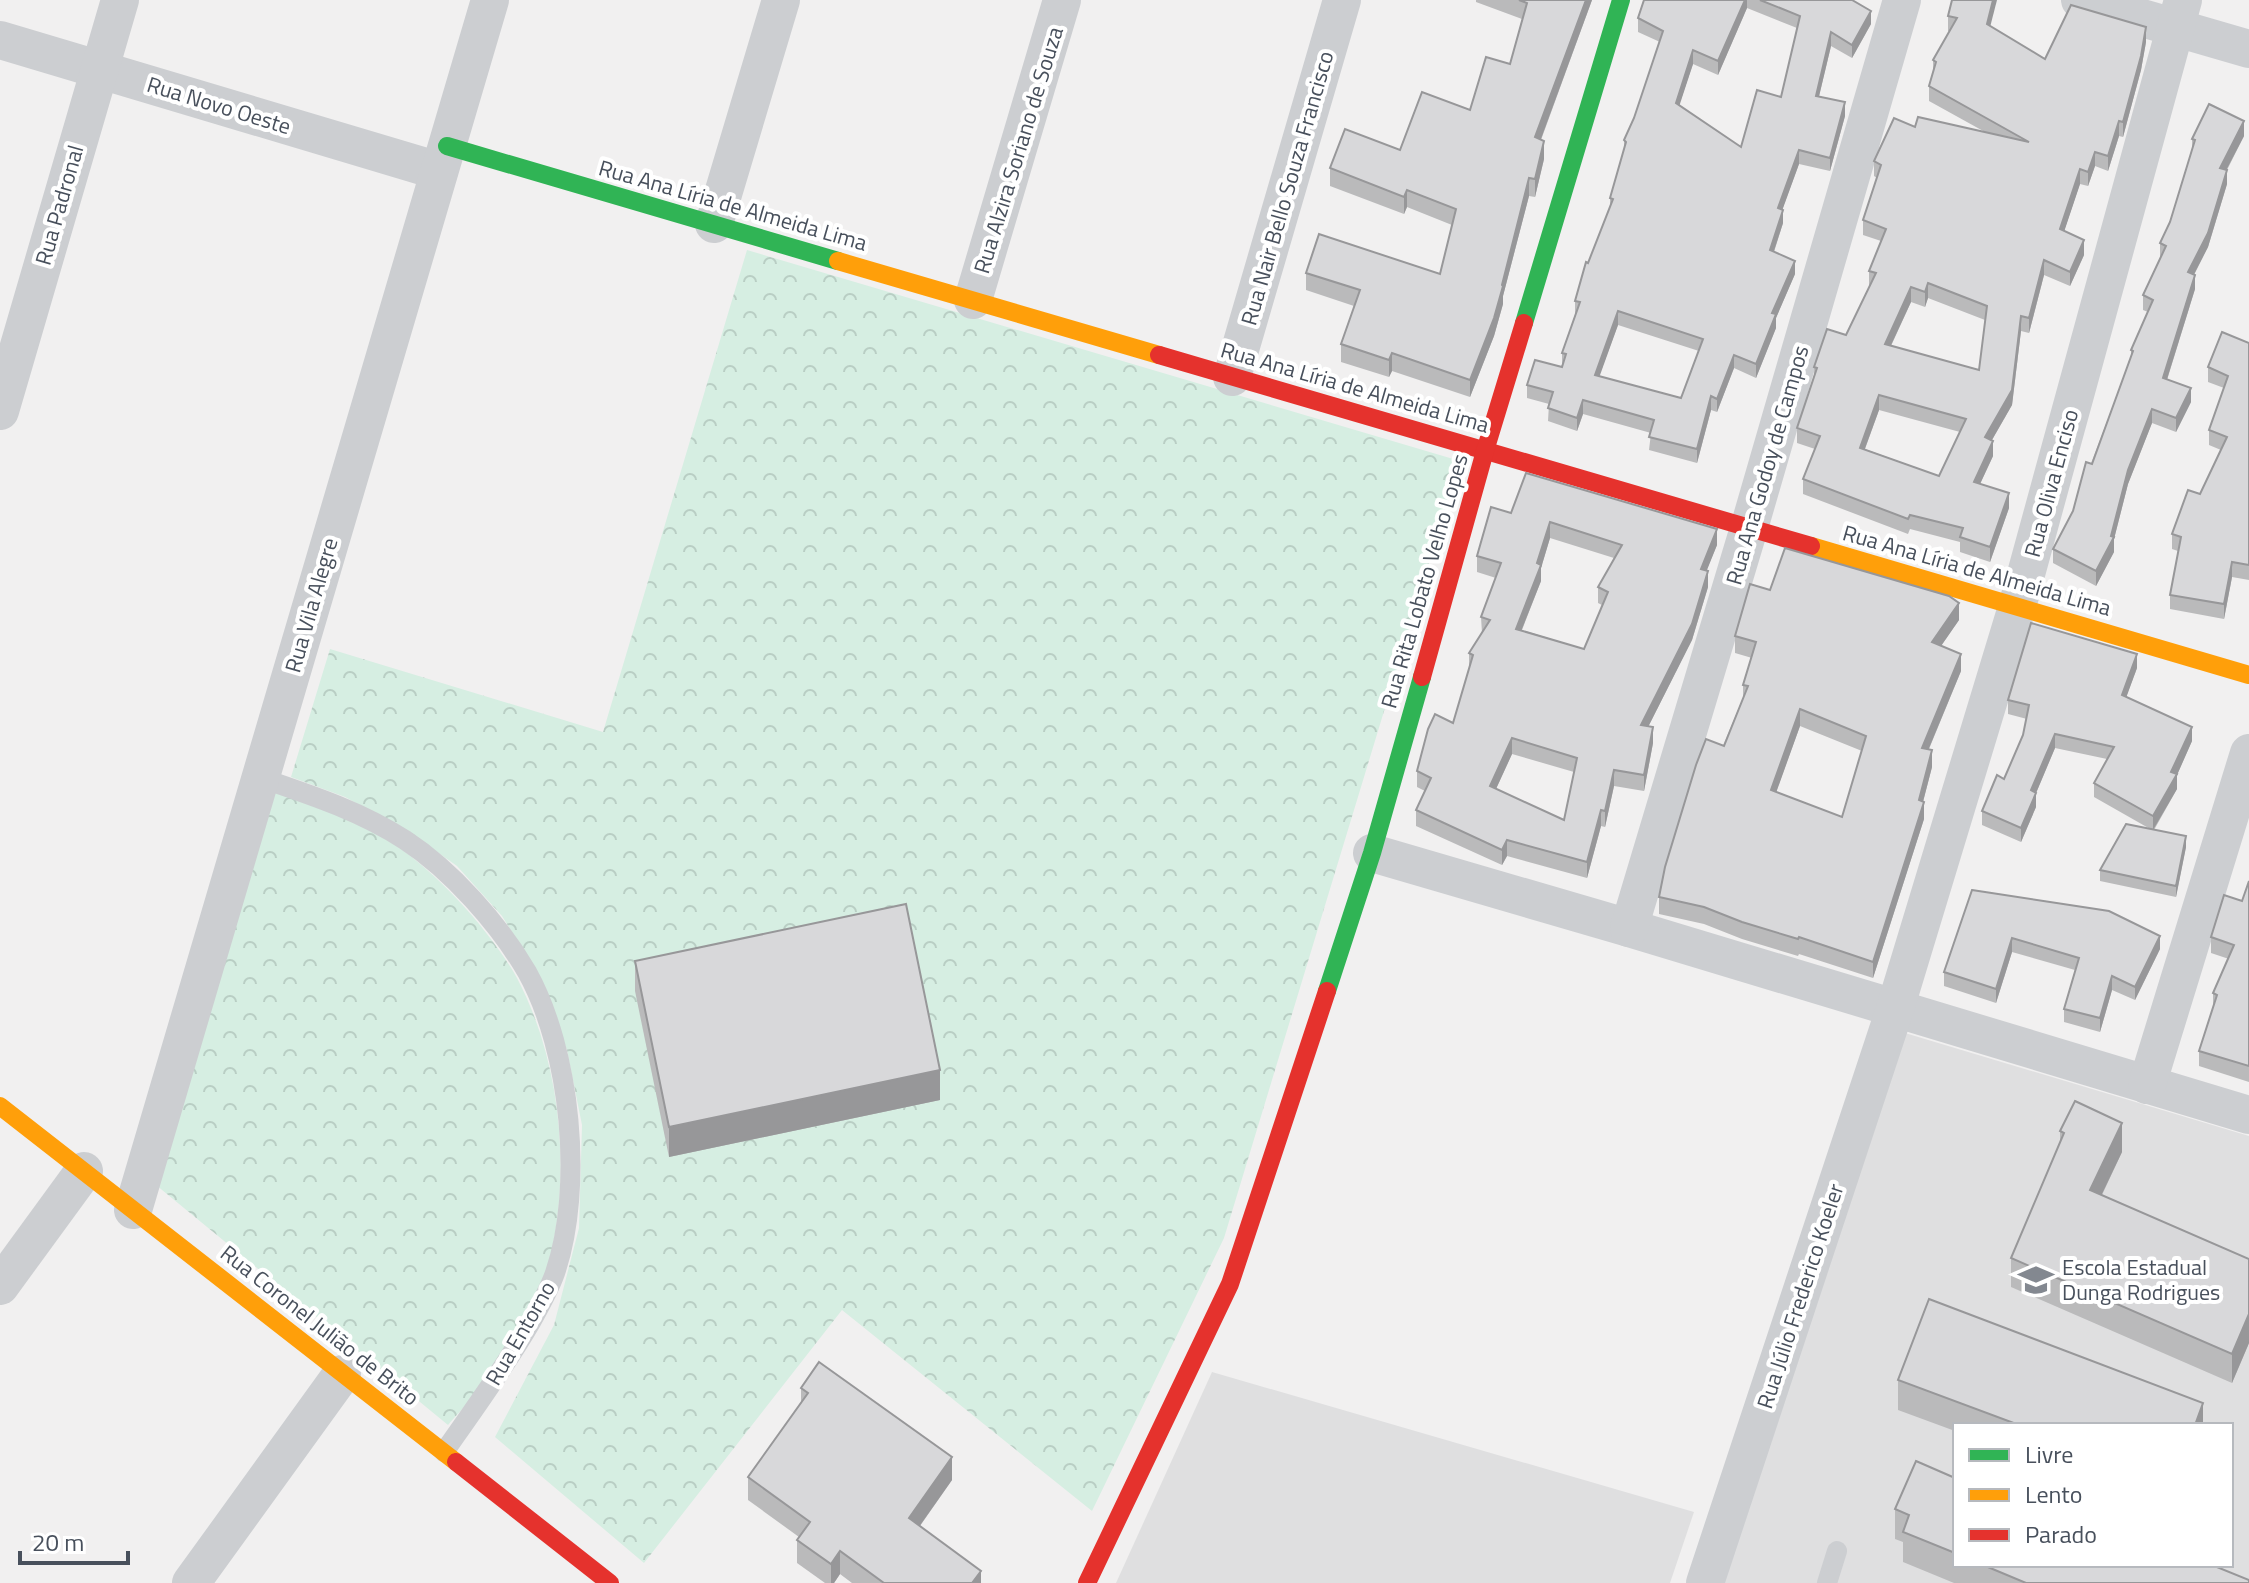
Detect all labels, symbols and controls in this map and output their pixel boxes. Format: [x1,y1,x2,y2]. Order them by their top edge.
street label: Rua Alzira Soriano de Souza [964,22,1072,278]
street label: Rua Nair Bello Souza Francisco [1232,47,1342,329]
street label: Rua Novo Oeste [143,67,295,143]
street label: Rua Padronal [26,141,92,269]
street label: Rua Ana Líria de Almeida Lima [595,150,871,260]
street label: Rua Ana Líria de Almeida Lima [1217,332,1493,442]
street label: Rua Ana Godoy de Campos [1716,341,1818,589]
street label: Rua Oliva Enciso [2015,405,2087,561]
street label: Rua Rita Lobato Velho Lopes [1371,450,1477,712]
street label: Rua Ana Líria de Almeida Lima [1839,515,2115,625]
street label: Rua Vila Alegre [276,534,346,676]
street label: Rua Júlio Frederico Koeler [1748,1179,1853,1413]
street label: Rua Coronel Julião de Brito [213,1236,427,1414]
place label: Escola Estadual Dunga Rodrigues [2062,1250,2220,1309]
school or university icon: Escola Estadual Dunga Rodrigues [2017,1261,2055,1299]
street label: Rua Entorno [476,1275,564,1391]
legend [1953,1423,2233,1567]
text: Livre [2025,1436,2073,1472]
text: Lento [2025,1476,2082,1512]
scale bar [20,1515,128,1565]
text: Parado [2025,1516,2097,1552]
text: 20 m [32,1524,84,1560]

